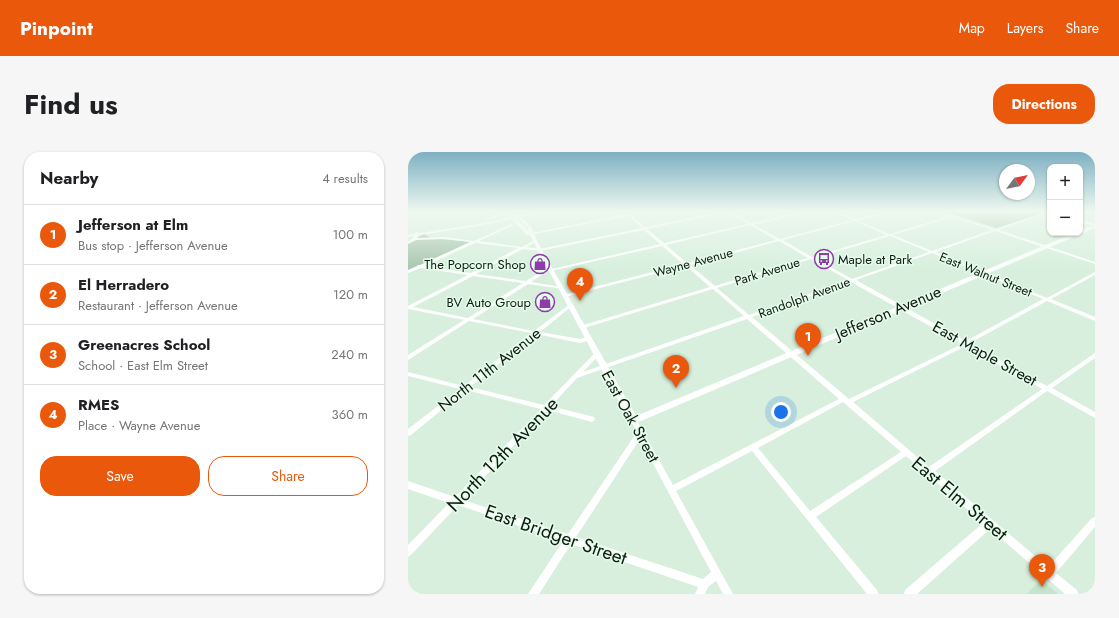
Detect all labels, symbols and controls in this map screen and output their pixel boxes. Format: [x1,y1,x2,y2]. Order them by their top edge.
text: Pinpoint [20,15,93,42]
text: Map [959,18,985,38]
text: Layers [1007,18,1043,38]
text: Share [1065,18,1099,38]
text: Find us [24,84,118,125]
button: Directions [993,84,1095,124]
north arrow [999,164,1035,200]
map controls [1047,164,1083,236]
button: + [1047,164,1083,200]
text: Nearby [40,166,98,190]
text: 4 results [322,169,368,188]
button: − [1047,200,1083,236]
text: Jefferson at Elm [78,214,188,236]
text: 1 [50,225,56,244]
text: 100 m [333,225,368,244]
text: Bus stop · Jefferson Avenue [78,236,228,255]
street label: Wayne Avenue [651,243,735,282]
street label: East Walnut Street [937,247,1036,302]
bus stop icon: Maple at Park [813,248,835,270]
place label: Maple at Park [838,250,912,269]
street label: Park Avenue [732,252,803,290]
shop icon: The Popcorn Shop [529,253,551,275]
place label: The Popcorn Shop [424,255,526,274]
pin: 4 [567,268,593,301]
street label: Randolph Avenue [756,272,853,323]
text: El Herradero [78,274,169,296]
street label: Jefferson Avenue [830,280,945,346]
text: 2 [49,285,57,304]
text: 120 m [333,285,368,304]
shop icon: BV Auto Group [534,291,556,313]
place label: BV Auto Group [447,293,531,312]
text: Restaurant · Jefferson Avenue [78,296,238,315]
street label: East Maple Street [928,315,1041,392]
street label: North 11th Avenue [433,322,546,417]
pin: 1 [795,323,821,356]
text: Greenacres School [78,334,210,356]
text: 3 [49,345,57,364]
text: 240 m [331,345,368,364]
pin: 2 [663,355,689,388]
text: School · East Elm Street [78,356,208,375]
street label: East Oak Street [596,366,665,467]
street label: North 12th Avenue [440,391,565,518]
text: RMES [78,394,120,416]
your location [771,402,791,422]
text: 4 [48,405,58,424]
text: 360 m [332,405,368,424]
text: Place · Wayne Avenue [78,416,200,435]
street label: East Elm Street [906,450,1014,547]
button: Save [40,456,200,496]
button: Share [208,456,368,496]
street label: East Bridger Street [481,498,631,572]
pin: 3 [1029,554,1055,587]

